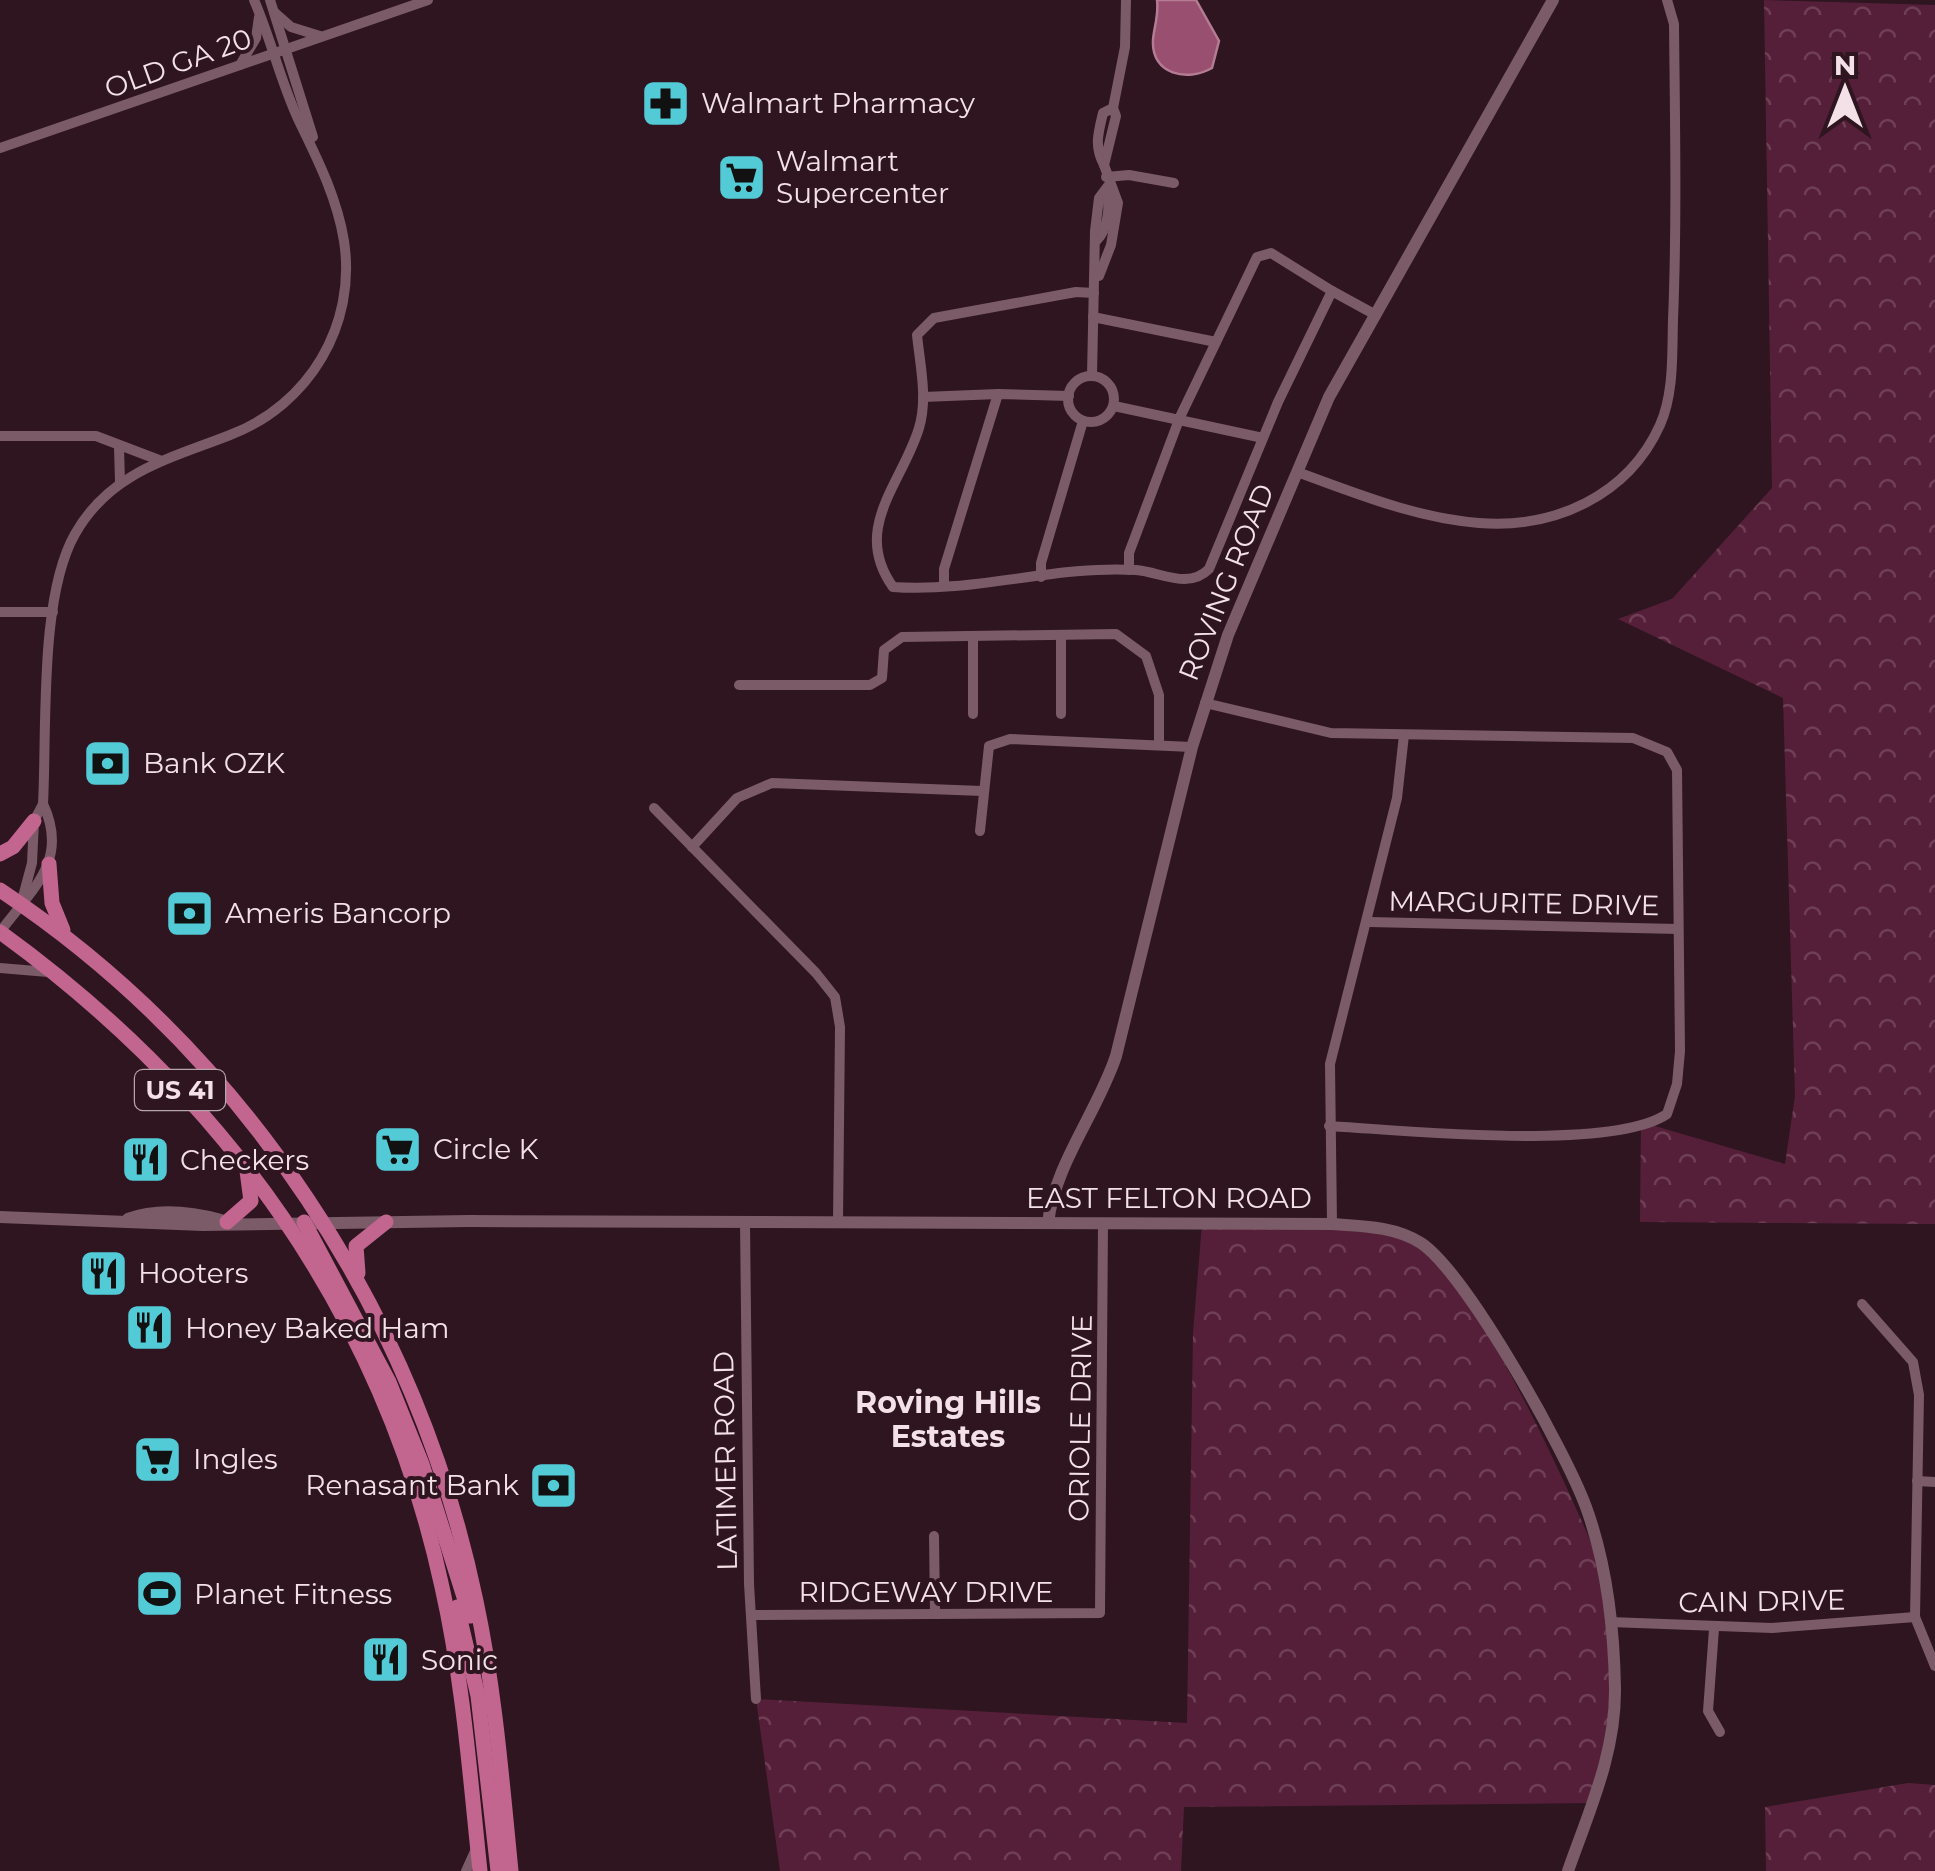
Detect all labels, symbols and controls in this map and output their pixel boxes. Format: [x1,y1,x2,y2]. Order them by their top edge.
street label: OLD GA 20 [100,21,256,105]
north arrow [1795,40,1895,140]
text: N [1834,48,1856,82]
pharmacy icon: Walmart Pharmacy [640,77,692,129]
place label: Walmart Pharmacy [701,86,976,120]
place label: Walmart Supercenter [776,144,949,210]
supermarket icon: Walmart Supercenter [715,151,767,203]
street label: ROVING ROAD [1171,479,1281,685]
bank icon: Bank OZK [82,737,134,789]
place label: Bank OZK [143,746,285,780]
street label: MARGURITE DRIVE [1388,884,1660,922]
bank icon: Ameris Bancorp [164,887,216,939]
place label: Ameris Bancorp [225,896,451,930]
road number: US 41 [135,1070,225,1110]
supermarket icon: Circle K [372,1123,424,1175]
place label: Circle K [433,1132,539,1166]
restaurant icon: Checkers [119,1134,171,1186]
place label: Checkers [180,1143,309,1177]
street label: EAST FELTON ROAD [1026,1181,1312,1215]
restaurant icon: Hooters [77,1247,129,1299]
place label: Hooters [138,1256,248,1290]
restaurant icon: Honey Baked Ham [124,1302,176,1354]
place label: Honey Baked Ham [185,1311,450,1345]
street label: ORIOLE DRIVE [1061,1314,1099,1522]
street label: LATIMER ROAD [706,1351,744,1571]
district label: Roving Hills Estates [855,1384,1041,1455]
supermarket icon: Ingles [132,1433,184,1485]
place label: Ingles [193,1442,278,1476]
bank icon: Renasant Bank [528,1459,580,1511]
place label: Renasant Bank [305,1468,519,1502]
sports icon: Planet Fitness [133,1568,185,1620]
street label: RIDGEWAY DRIVE [798,1575,1054,1609]
place label: Planet Fitness [194,1577,392,1611]
street label: CAIN DRIVE [1678,1583,1846,1619]
restaurant icon: Sonic [360,1634,412,1686]
place label: Sonic [421,1643,498,1677]

